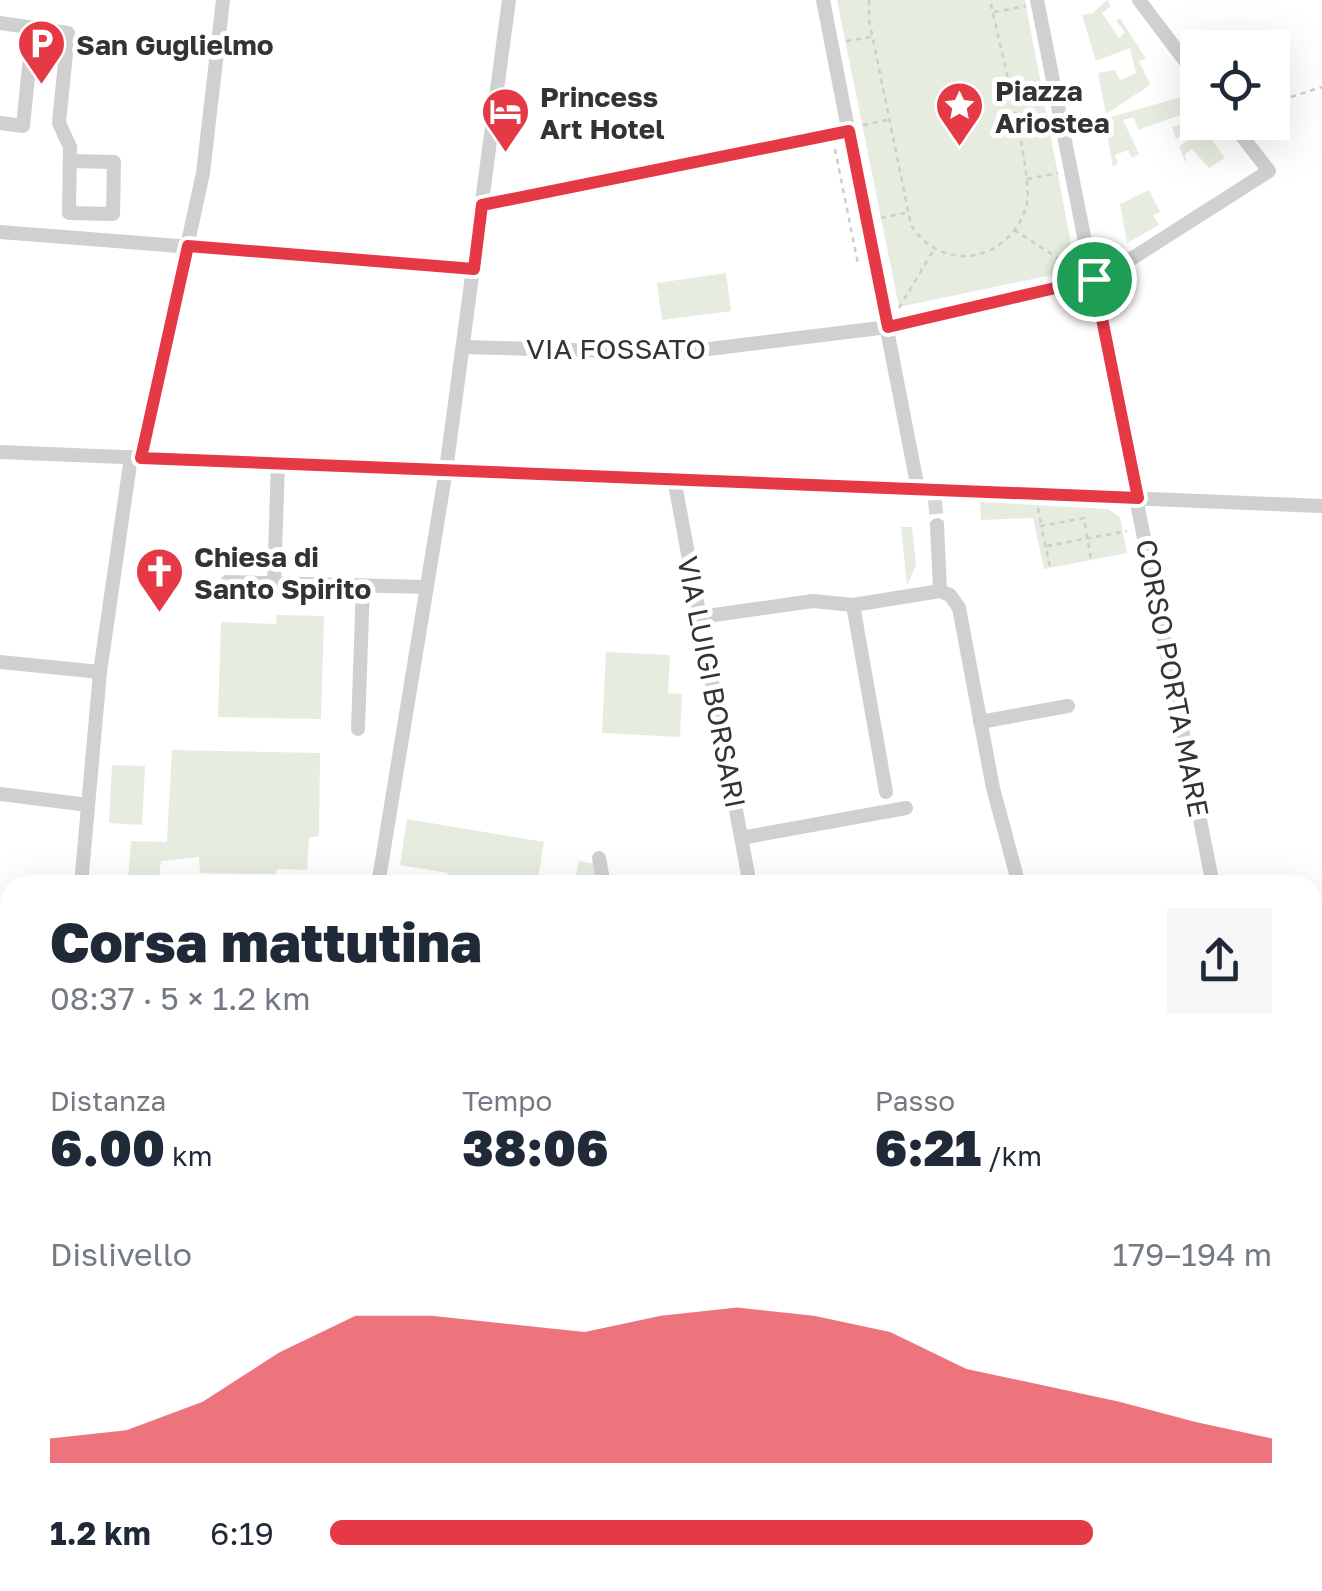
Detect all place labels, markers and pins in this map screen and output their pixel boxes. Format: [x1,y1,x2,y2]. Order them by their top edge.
parking icon: San Guglielmo [15,18,67,86]
place label: San Guglielmo [76,28,274,61]
place label: Piazza Ariostea [995,74,1110,139]
place label: Princess Art Hotel [540,80,665,145]
place icon: Piazza Ariostea [934,80,986,148]
hotel icon: Princess Art Hotel [479,86,531,154]
pin [1052,237,1137,322]
place label: Chiesa di Santo Spirito [194,540,371,605]
church icon: Chiesa di Santo Spirito [133,546,185,614]

